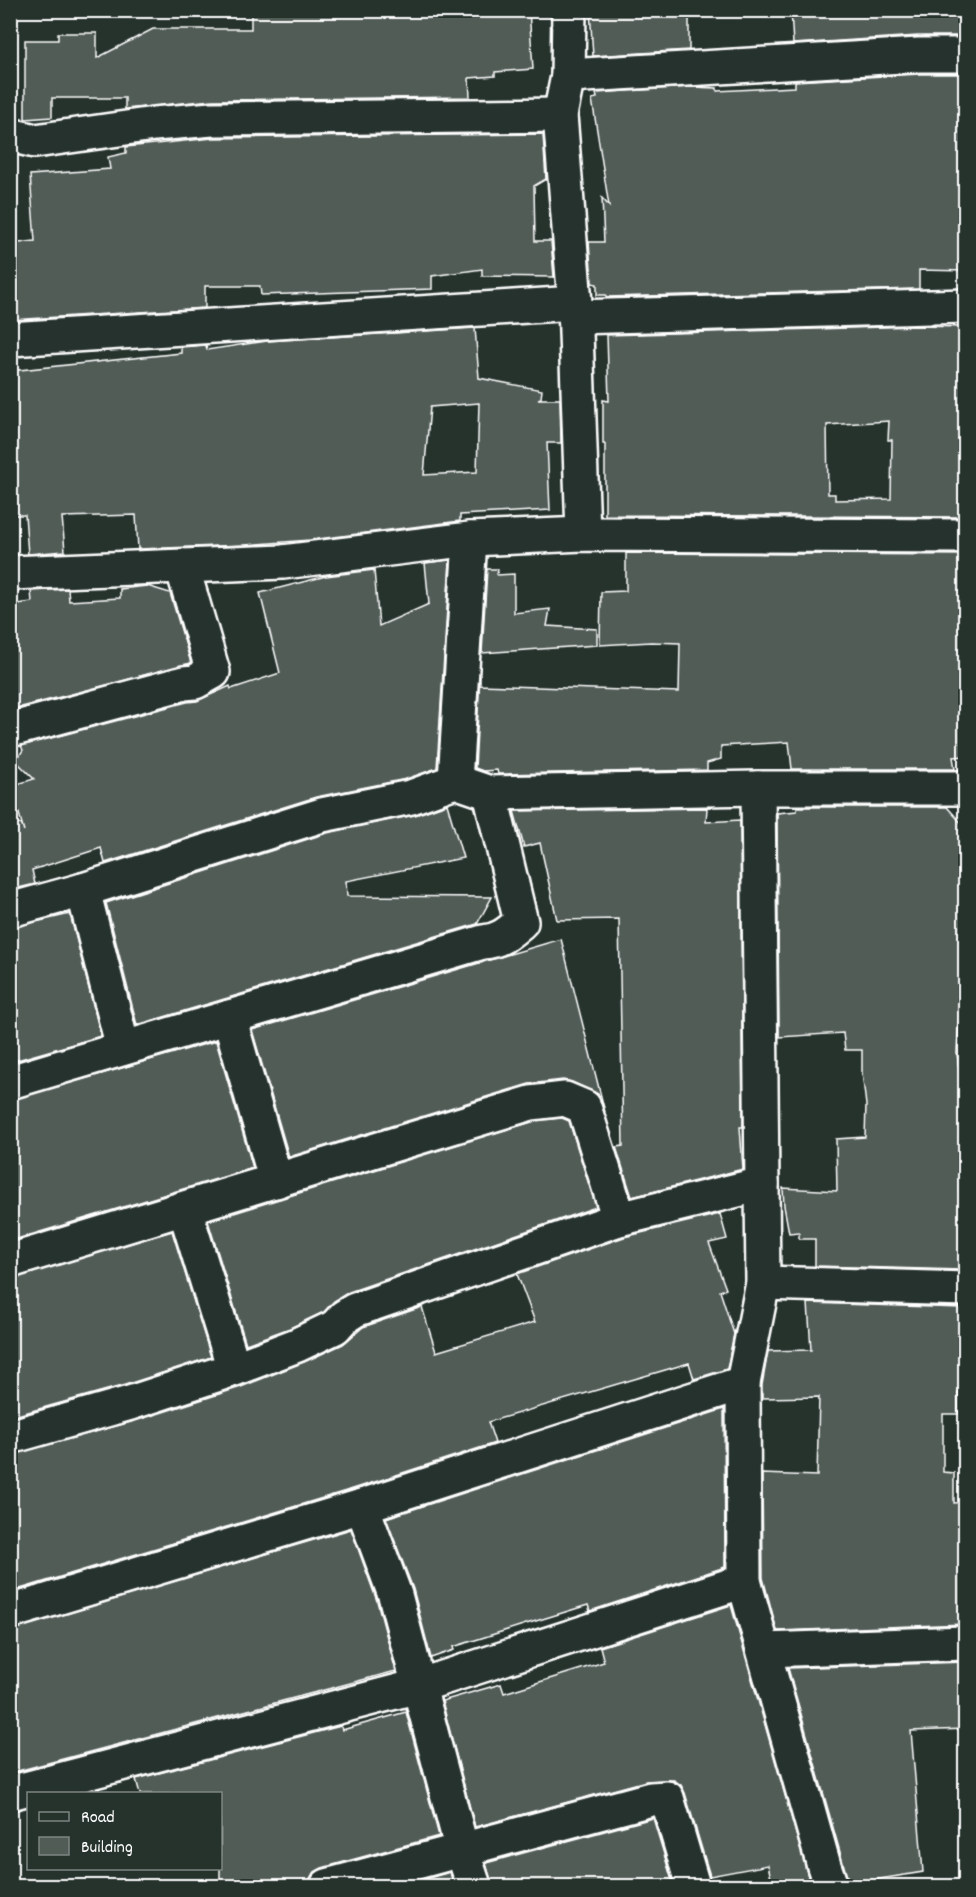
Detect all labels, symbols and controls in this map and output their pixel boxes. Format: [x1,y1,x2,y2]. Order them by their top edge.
legend [27,1792,222,1870]
text: Road [81,1806,115,1831]
text: Building [81,1836,133,1861]

